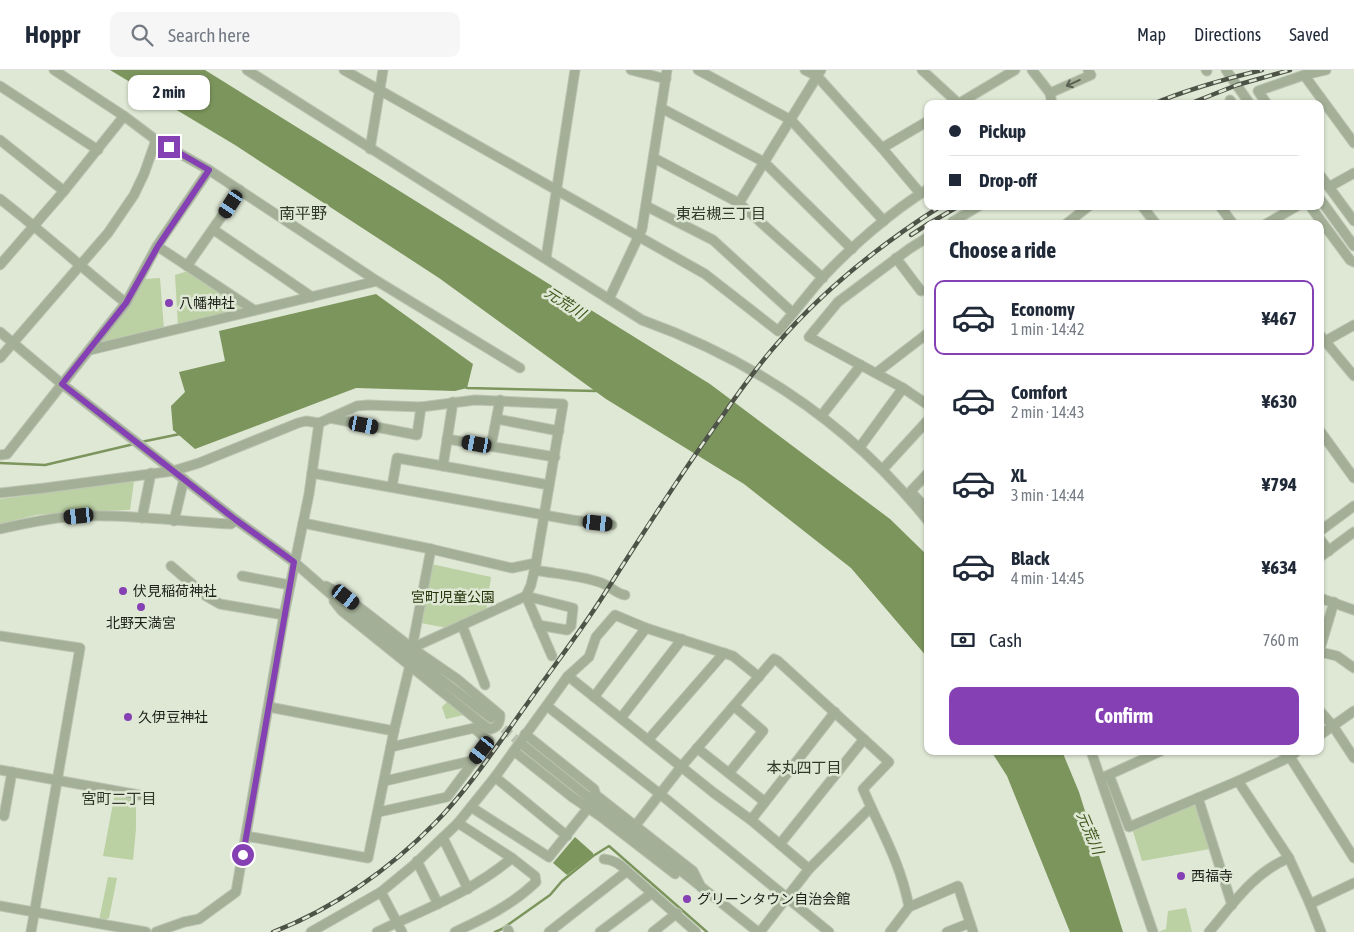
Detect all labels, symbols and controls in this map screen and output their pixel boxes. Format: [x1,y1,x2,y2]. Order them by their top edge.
search box [110,12,460,57]
text: Hoppr [25,21,80,48]
icon: search [128,21,156,49]
text: Search here [168,24,250,46]
text: Map [1137,24,1166,45]
text: Directions [1194,24,1261,45]
text: Saved [1289,24,1329,45]
callout: 2 min [128,75,210,110]
one-way arrow [1066,78,1081,88]
text: 2 min [153,83,185,101]
text: Pickup [979,120,1026,142]
route end [158,136,180,158]
text: Drop-off [979,169,1037,191]
car [216,187,245,221]
district label: 南平野 [279,204,327,222]
district label: 東岩槻三丁目 [676,205,766,222]
text: Choose a ride [949,237,1056,263]
water label: 元荒川 [542,283,590,323]
place label: 八幡神社 [179,295,235,311]
icon: car [951,295,996,340]
marker: 八幡神社 [163,297,175,309]
text: Economy [1011,298,1075,320]
text: ¥467 [1262,307,1297,329]
text: 1 min · 14:42 [1011,320,1084,338]
icon: car [951,378,996,423]
text: Comfort [1011,381,1067,403]
text: ¥630 [1262,390,1297,412]
text: 2 min · 14:43 [1011,403,1084,421]
car [347,415,380,435]
car [460,434,493,454]
icon: car [951,461,996,506]
text: XL [1011,464,1027,486]
text: ¥794 [1262,473,1297,495]
text: 3 min · 14:44 [1011,486,1084,504]
car [63,507,94,525]
car [582,514,613,532]
icon: car [951,544,996,589]
text: Black [1011,547,1049,569]
text: ¥634 [1262,556,1297,578]
text: 4 min · 14:45 [1011,569,1084,587]
car [329,582,362,612]
place label: 伏見稲荷神社 [133,583,217,599]
marker: 伏見稲荷神社 [117,585,129,597]
park label: 宮町児童公園 [411,589,495,605]
marker: 北野天満宮 [135,601,147,613]
place label: 北野天満宮 [106,615,176,631]
icon: cash [949,626,977,654]
text: Cash [989,629,1022,651]
text: 760 m [1263,631,1299,649]
button: Confirm [949,687,1299,745]
place label: 久伊豆神社 [138,709,208,725]
marker: 久伊豆神社 [122,711,134,723]
car [466,734,497,766]
district label: 本丸四丁目 [766,759,842,776]
district label: 宮町二丁目 [81,790,157,807]
water label: 元荒川 [1074,809,1108,859]
route start [232,844,254,866]
place label: 西福寺 [1191,868,1233,884]
marker: 西福寺 [1175,870,1187,882]
place label: グリーンタウン自治会館 [697,891,850,907]
marker: グリーンタウン自治会館 [681,893,693,905]

